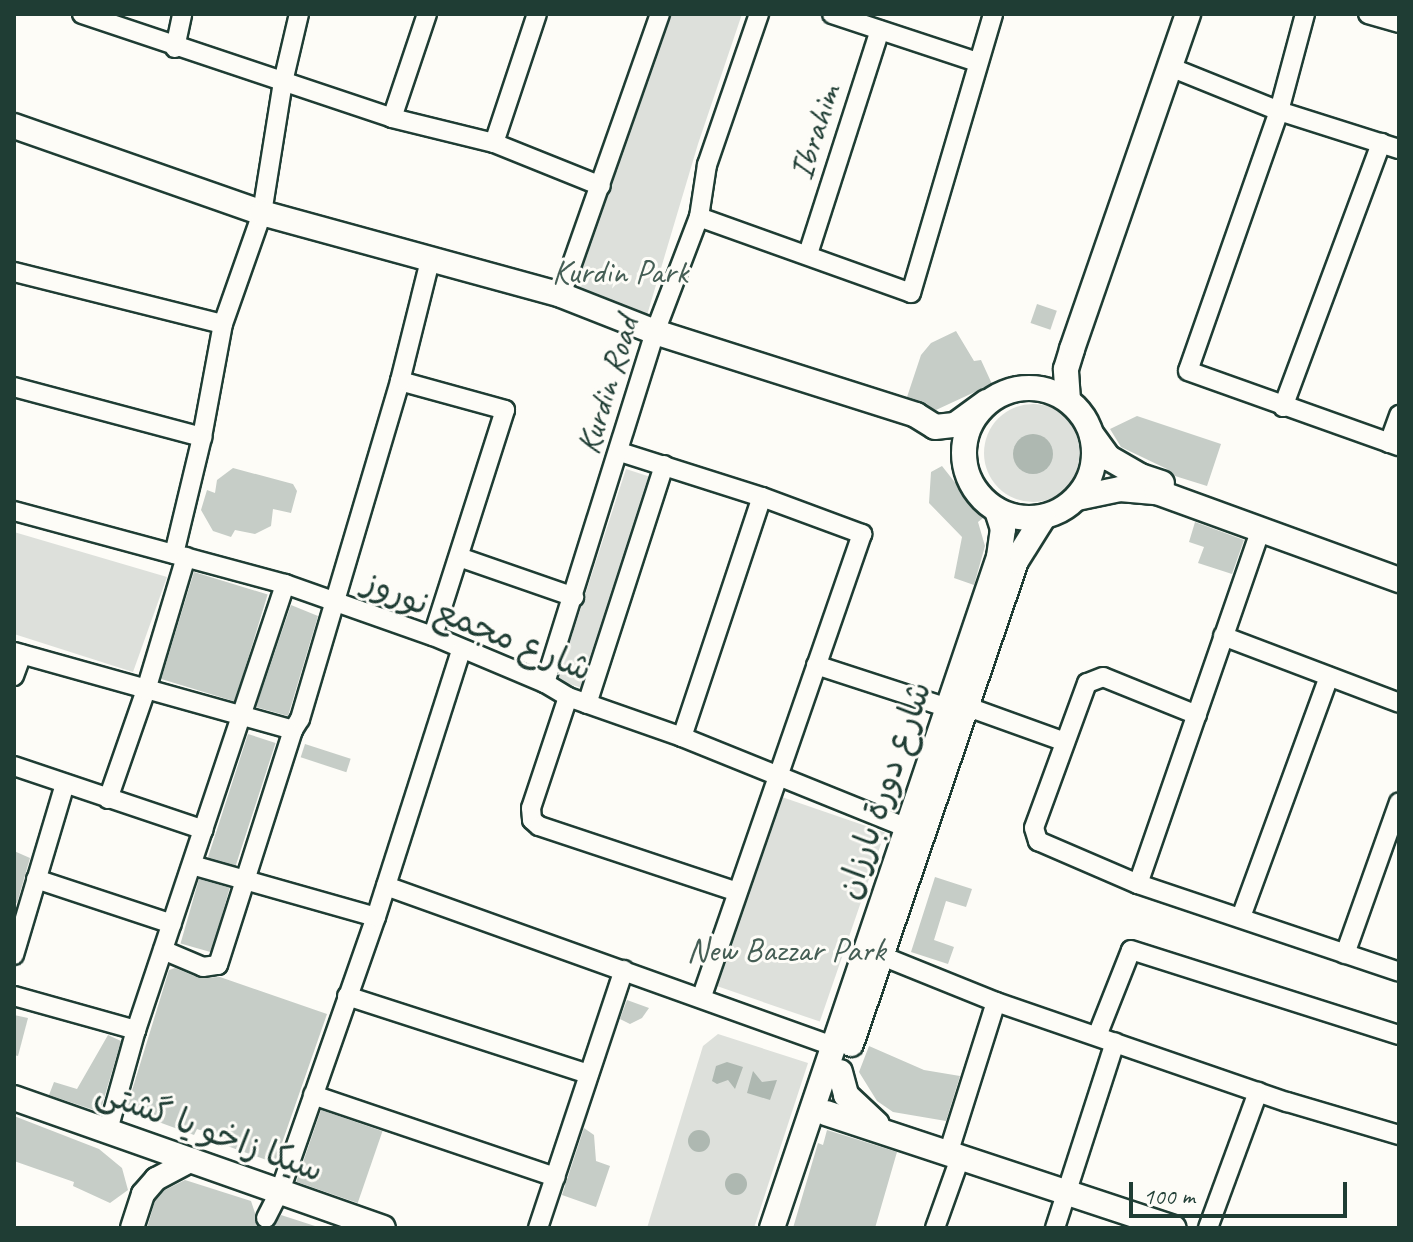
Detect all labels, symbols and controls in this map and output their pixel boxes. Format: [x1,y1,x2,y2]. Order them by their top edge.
street label: Ibrahim [780,80,848,184]
park label: Kurdin Park [552,252,688,292]
street label: Kurdin Road [567,312,647,458]
street label: شارع مجمع نوروز [358,561,598,689]
street label: شارع دورة بارزان [827,676,939,904]
park label: New Bazzar Park [686,930,886,970]
street label: سیکا زاخو یا گشتى [91,1070,329,1190]
scale bar [1133,1166,1351,1216]
text: 100 m [1143,1181,1195,1211]

